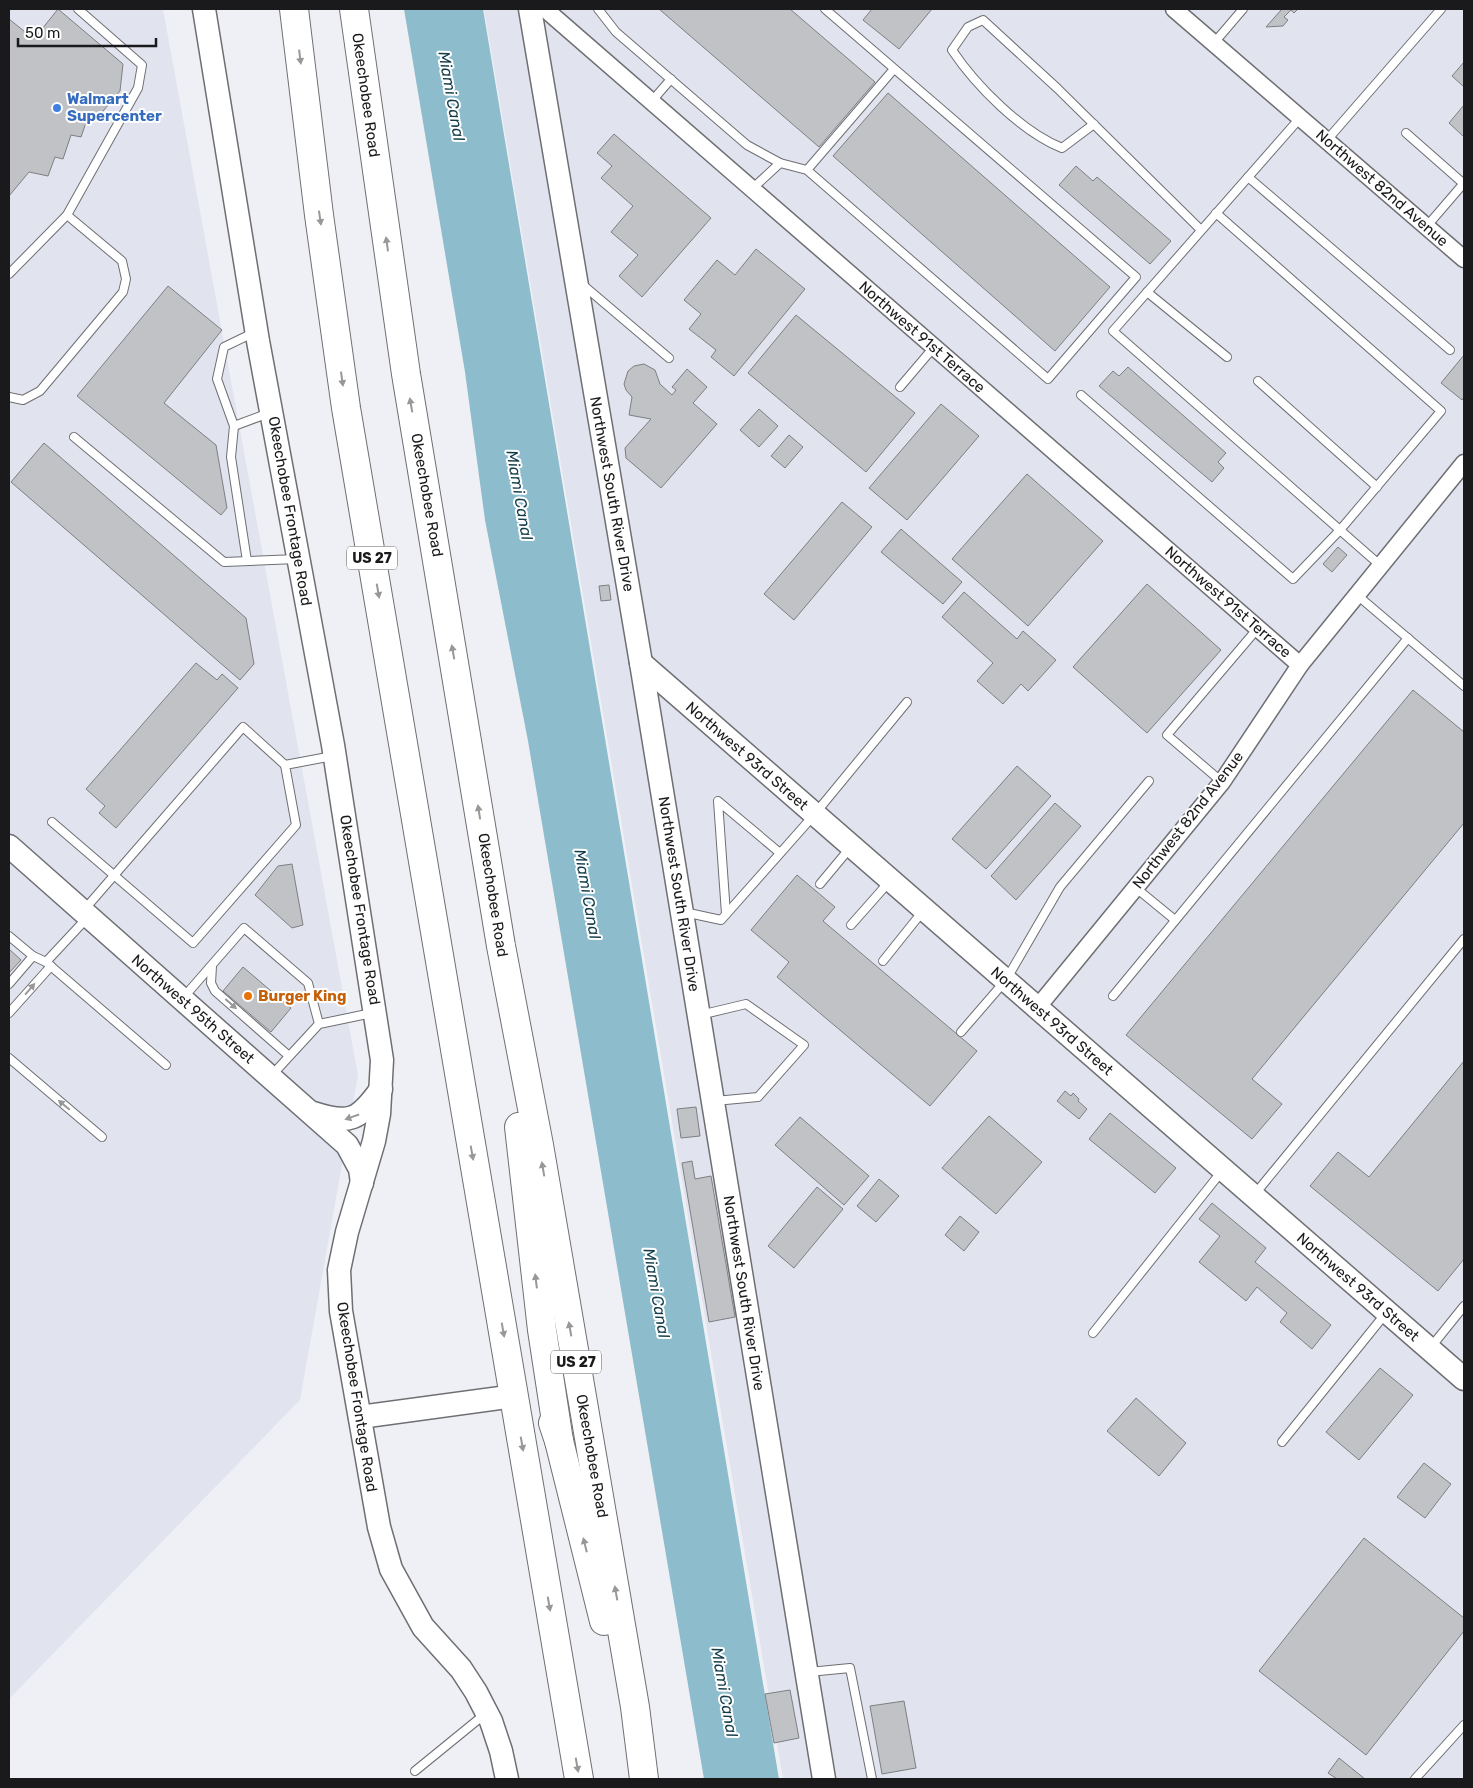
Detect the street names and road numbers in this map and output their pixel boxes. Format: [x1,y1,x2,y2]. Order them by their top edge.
street label: Okeechobee Road [348,32,384,158]
street label: Northwest 82nd Avenue [1312,126,1452,250]
street label: Northwest 91st Terrace [855,277,989,397]
street label: Northwest South River Drive [586,395,638,593]
street label: Okeechobee Frontage Road [264,415,316,607]
street label: Okeechobee Road [407,432,447,558]
street label: Northwest 91st Terrace [1161,542,1295,662]
road number: US 27 [347,546,397,570]
street label: Northwest 93rd Street [682,698,812,814]
street label: Northwest 82nd Avenue [1129,748,1247,892]
street label: Northwest South River Drive [655,795,703,993]
street label: Okeechobee Frontage Road [336,814,384,1006]
street label: Okeechobee Road [474,832,512,958]
street label: Northwest 95th Street [128,951,258,1067]
street label: Northwest 93rd Street [987,963,1117,1079]
street label: Northwest South River Drive [720,1194,768,1392]
street label: Northwest 93rd Street [1293,1229,1423,1345]
street label: Okeechobee Frontage Road [333,1301,381,1493]
road number: US 27 [551,1350,601,1374]
street label: Okeechobee Road [572,1393,612,1519]

